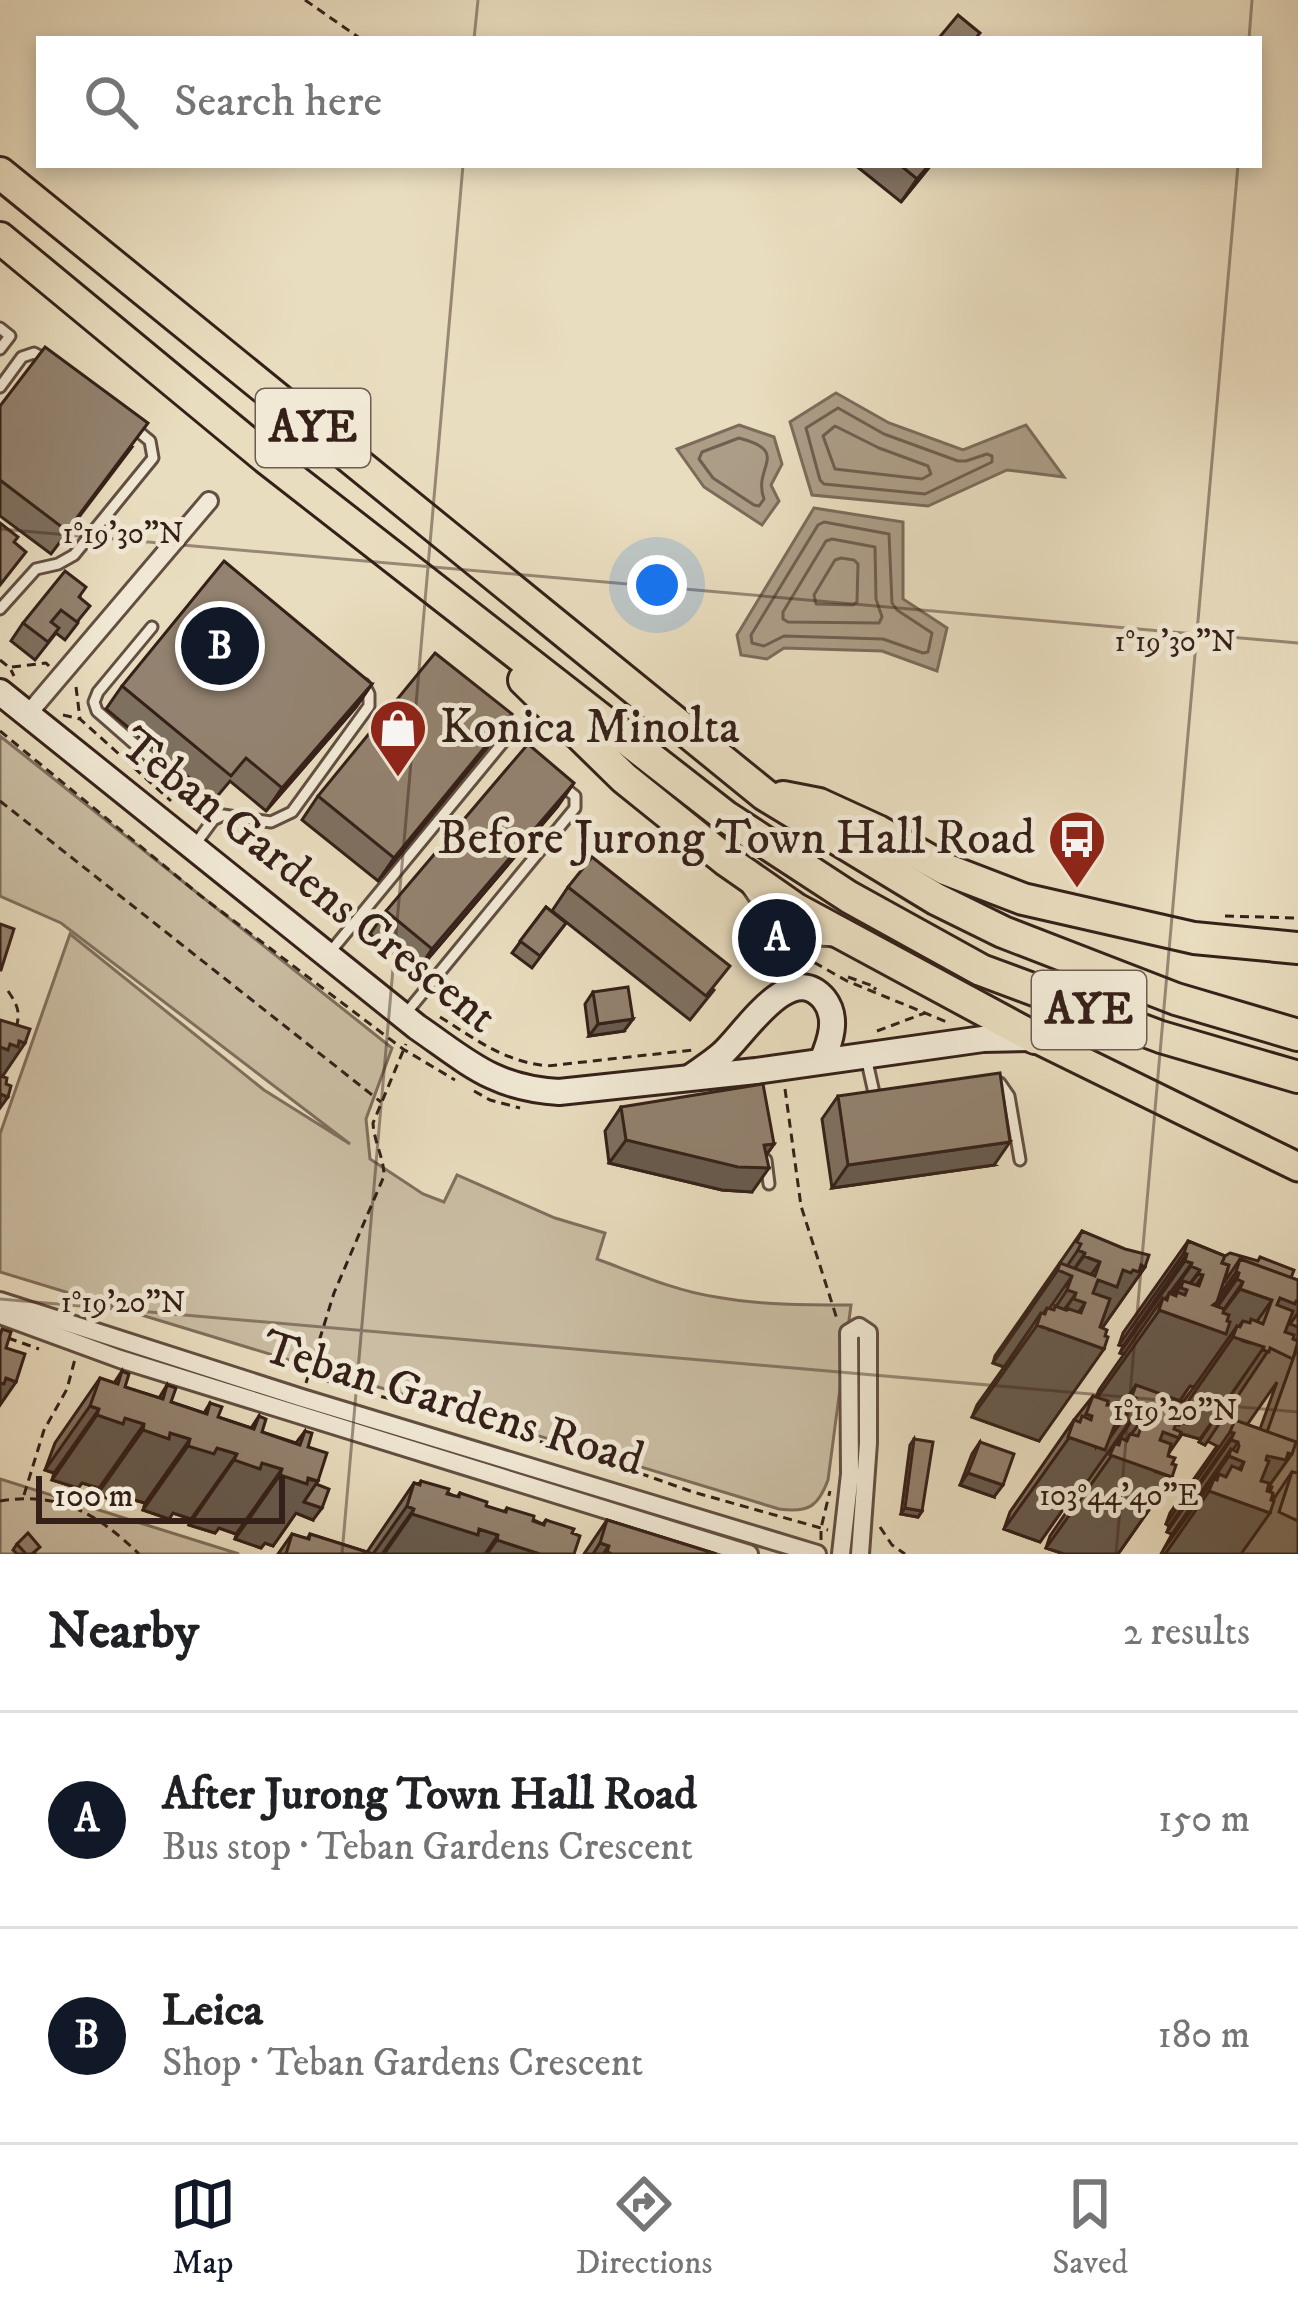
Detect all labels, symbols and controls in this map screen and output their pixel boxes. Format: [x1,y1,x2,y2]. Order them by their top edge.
search box [36,36,1262,168]
icon: search [78,69,144,135]
text: Search here [174,74,382,130]
road number: AYE [256,389,370,467]
text: 1°19'30"N [62,516,184,553]
your location [627,555,687,615]
pin: B [181,601,259,691]
text: 1°19'30"N [1114,624,1236,661]
shop icon: Konica Minolta [367,697,429,779]
place label: Konica Minolta [440,698,740,758]
street label: Teban Gardens Crescent [107,715,509,1047]
bus stop icon: Before Jurong Town Hall Road [1046,808,1108,890]
place label: Before Jurong Town Hall Road [437,809,1035,869]
pin: A [738,893,816,983]
road number: AYE [1032,971,1146,1049]
text: 1°19'20"N [61,1285,185,1322]
street label: Teban Gardens Road [255,1317,651,1491]
text: 1°19'20"N [1113,1393,1237,1430]
scale bar [36,1470,285,1523]
text: 100 m [54,1476,133,1517]
text: 103°44'40"E [1039,1478,1199,1515]
text: Nearby [48,1600,199,1664]
text: 2 results [1123,1608,1250,1657]
text: After Jurong Town Hall Road [162,1767,697,1823]
text: A [75,1795,99,1844]
text: 150 m [1158,1795,1250,1844]
text: Bus stop · Teban Gardens Crescent [162,1823,693,1872]
text: Leica [162,1983,263,2039]
text: B [75,2011,99,2060]
text: 180 m [1158,2011,1250,2060]
text: Shop · Teban Gardens Crescent [162,2039,643,2088]
tab: Map [170,2171,236,2284]
tab: Directions [576,2171,712,2284]
tab: Saved [1052,2171,1128,2284]

